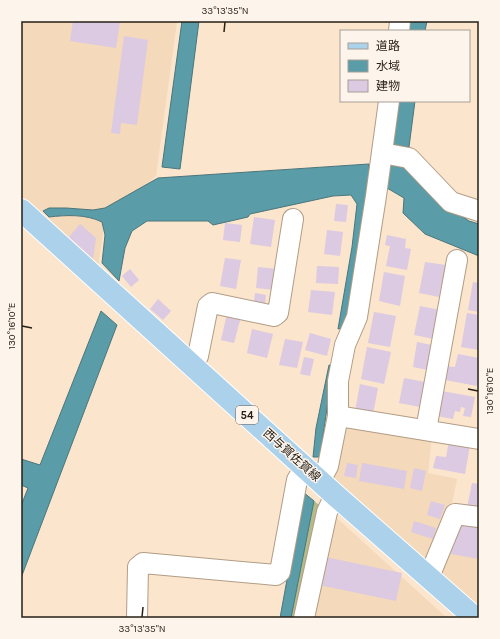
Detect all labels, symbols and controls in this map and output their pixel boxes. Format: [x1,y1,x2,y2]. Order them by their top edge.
text: 33°13'35"N [201,5,249,17]
legend [340,30,470,102]
text: 道路 [376,39,400,53]
text: 水域 [376,59,400,73]
text: 建物 [376,79,400,93]
text: 130°16'10"E [6,303,18,349]
text: 130°16'10"E [484,368,496,414]
road number: 54 [236,406,258,424]
street label: 西与賀佐賀線 [261,426,323,484]
text: 33°13'35"N [118,623,166,635]

